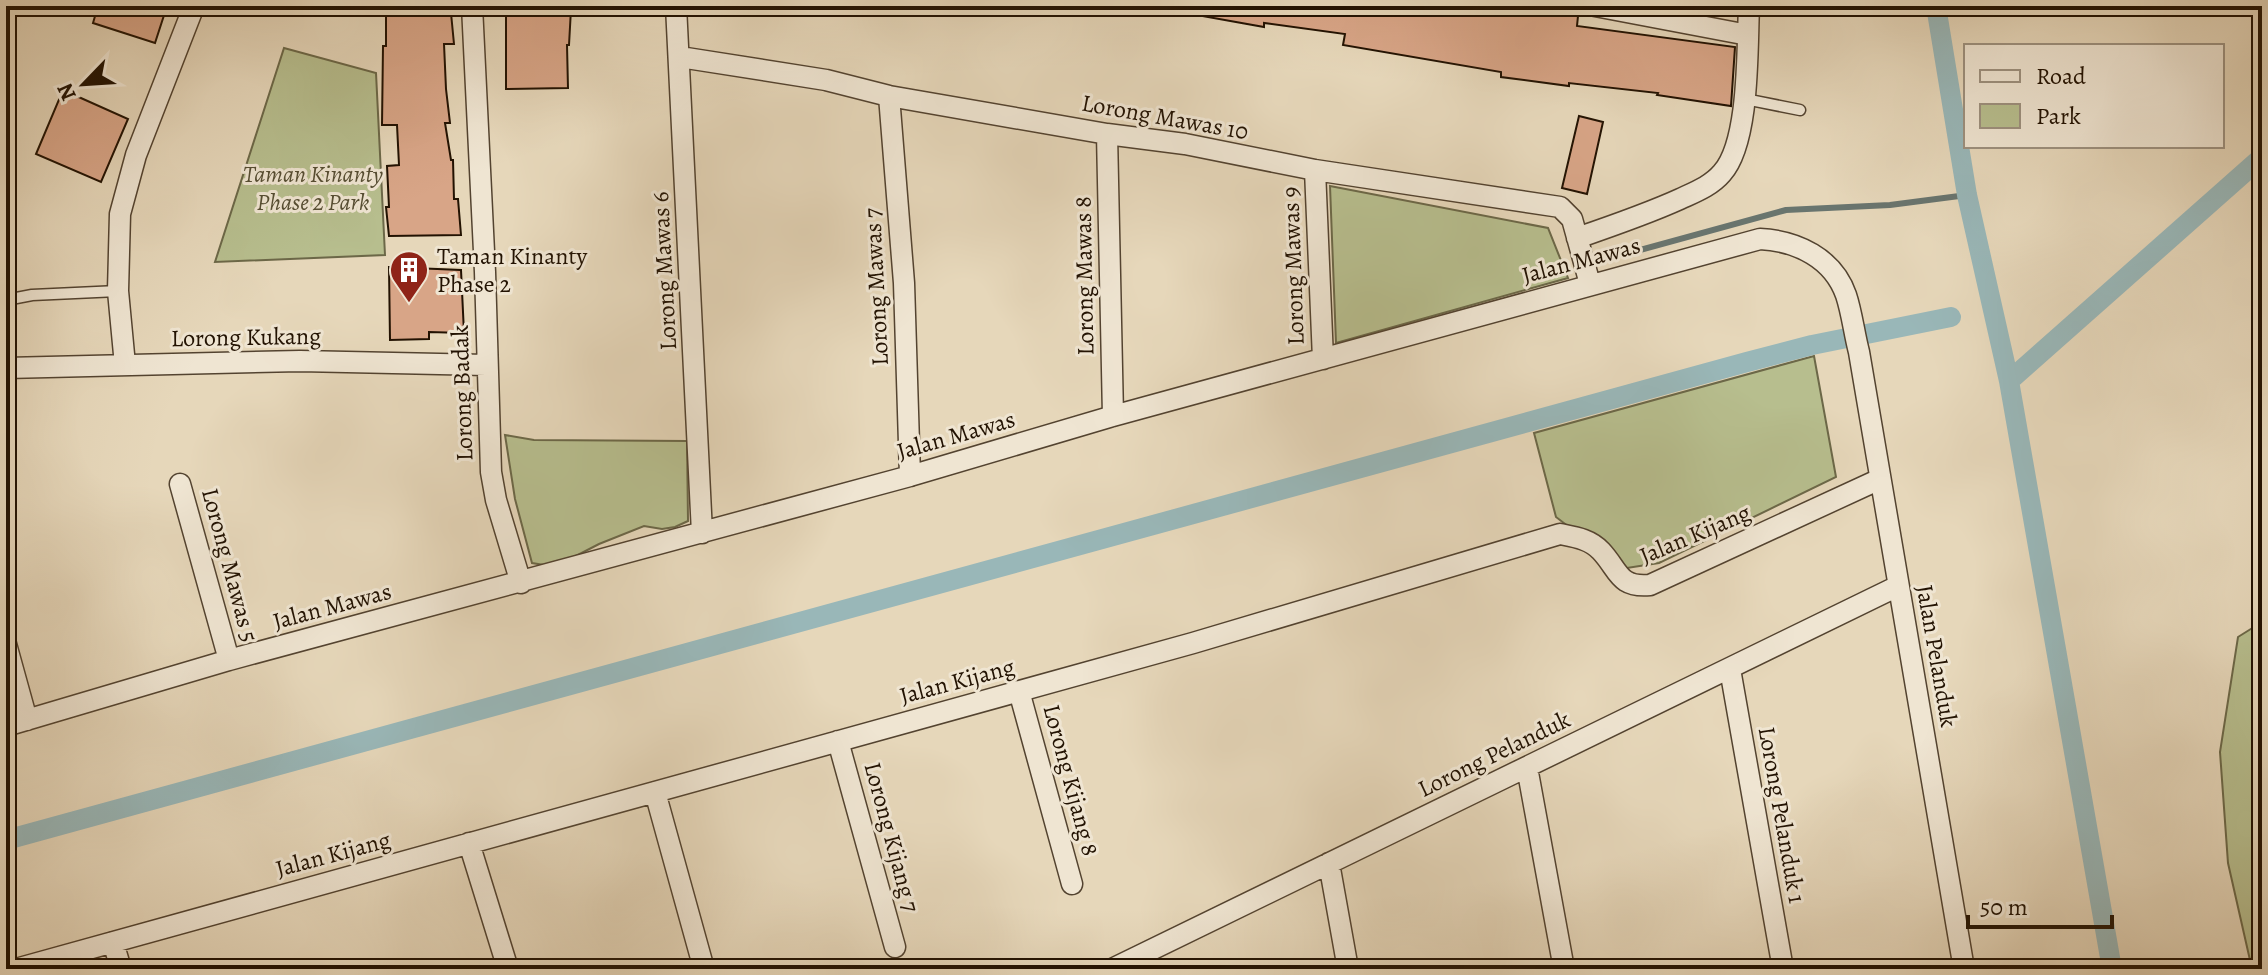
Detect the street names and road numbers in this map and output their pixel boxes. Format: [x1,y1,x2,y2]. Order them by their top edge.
street label: Lorong Mawas 10 [1079,87,1251,147]
street label: Lorong Mawas 9 [1274,186,1312,346]
street label: Lorong Mawas 6 [644,191,684,351]
street label: Lorong Mawas 8 [1067,196,1101,356]
street label: Lorong Mawas 7 [856,206,896,367]
street label: Jalan Mawas [1518,229,1644,291]
street label: Lorong Kukang [171,320,321,354]
street label: Lorong Badak [444,324,480,462]
street label: Jalan Mawas [893,403,1019,467]
street label: Lorong Mawas 5 [194,484,266,646]
street label: Jalan Kijang [1635,496,1755,572]
street label: Jalan Mawas [269,575,395,637]
street label: Jalan Pelanduk [1909,582,1965,730]
street label: Jalan Kijang [896,650,1018,712]
street label: Lorong Kijang 8 [1035,701,1107,859]
street label: Lorong Pelanduk [1412,703,1576,805]
street label: Lorong Pelanduk 1 [1751,724,1813,906]
street label: Lorong Kijang 7 [857,758,928,916]
street label: Jalan Kijang [272,823,394,885]

